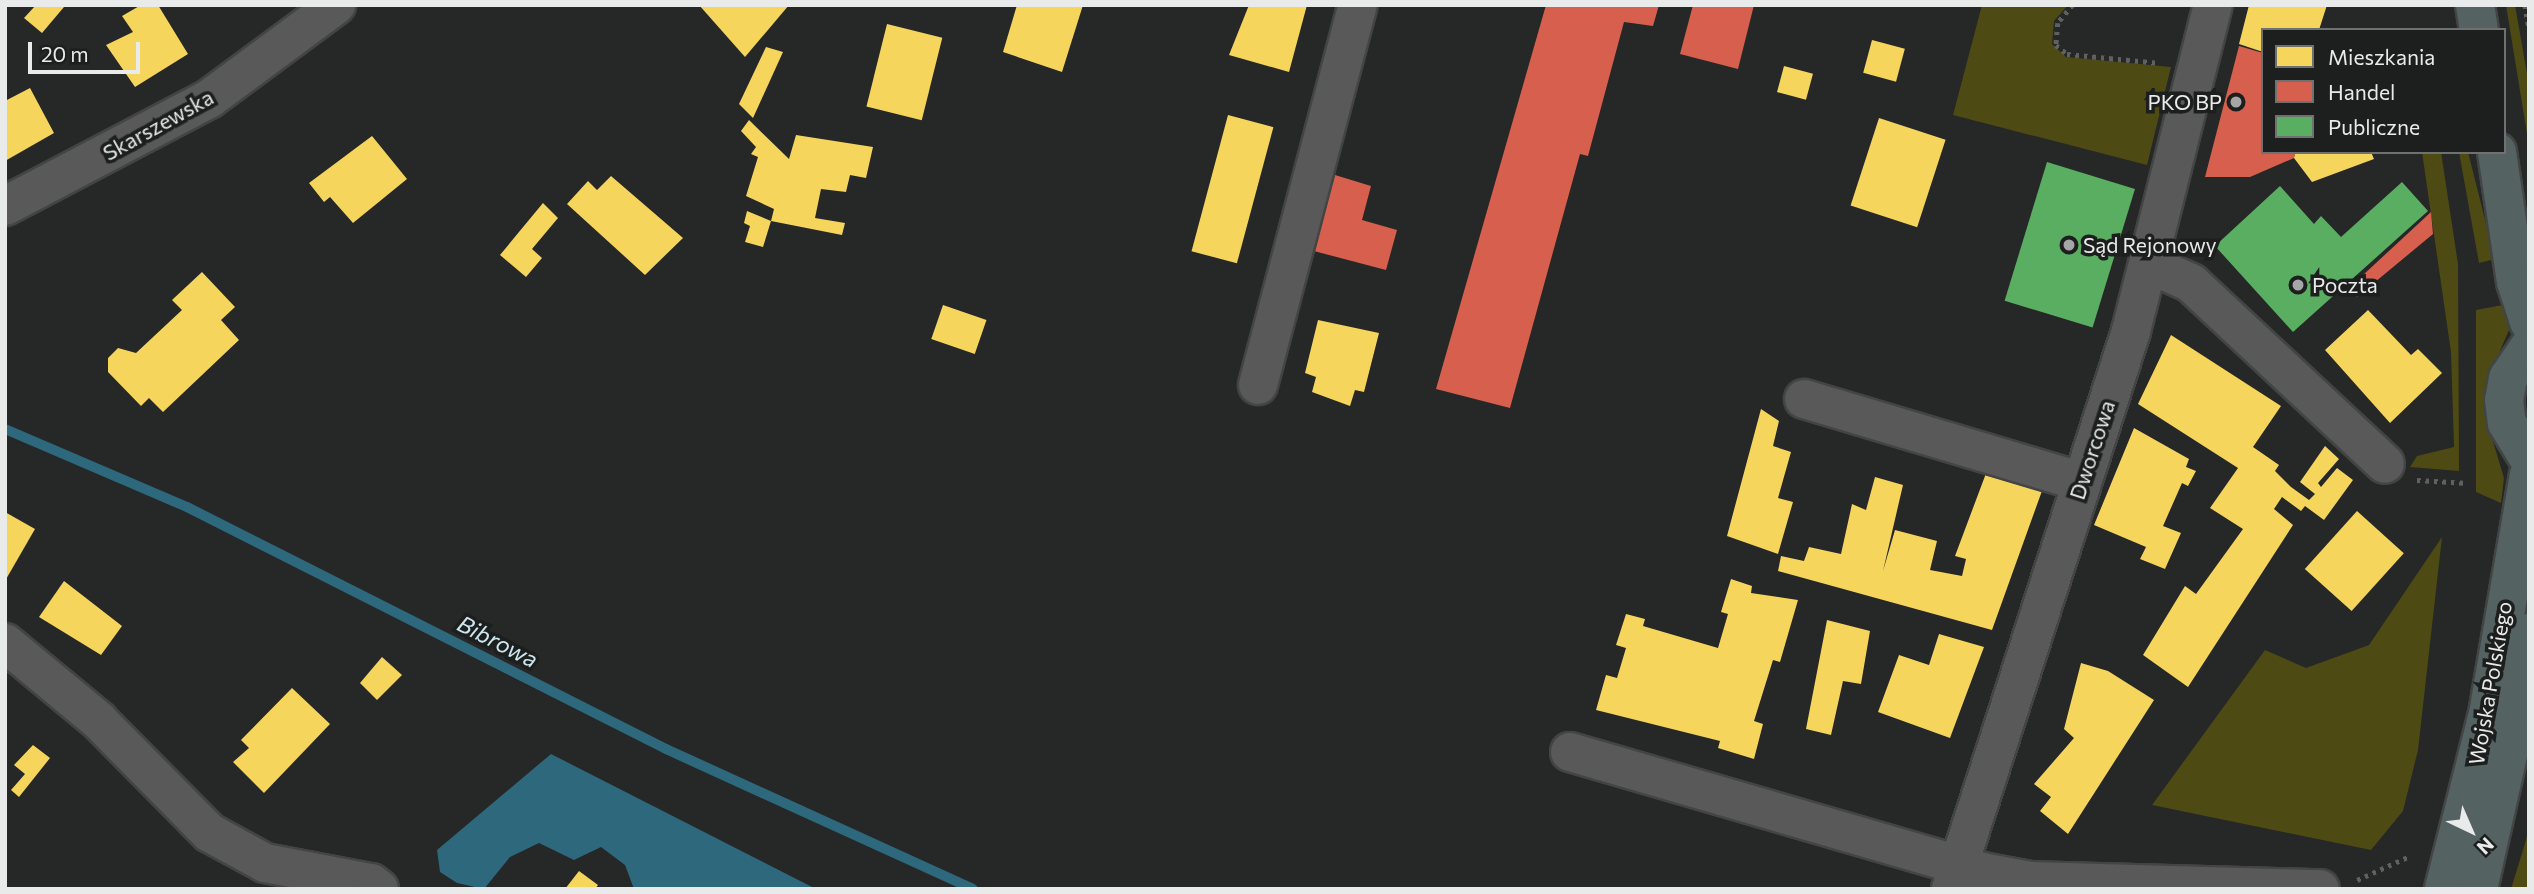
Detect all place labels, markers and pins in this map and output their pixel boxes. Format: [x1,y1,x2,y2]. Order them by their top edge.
place label: PKO BP [2148,89,2222,115]
marker: PKO BP [2228,94,2244,110]
place label: Sąd Rejonowy [2083,232,2217,258]
marker: Sąd Rejonowy [2061,237,2077,253]
place label: Poczta [2312,272,2378,298]
marker: Poczta [2290,277,2306,293]

